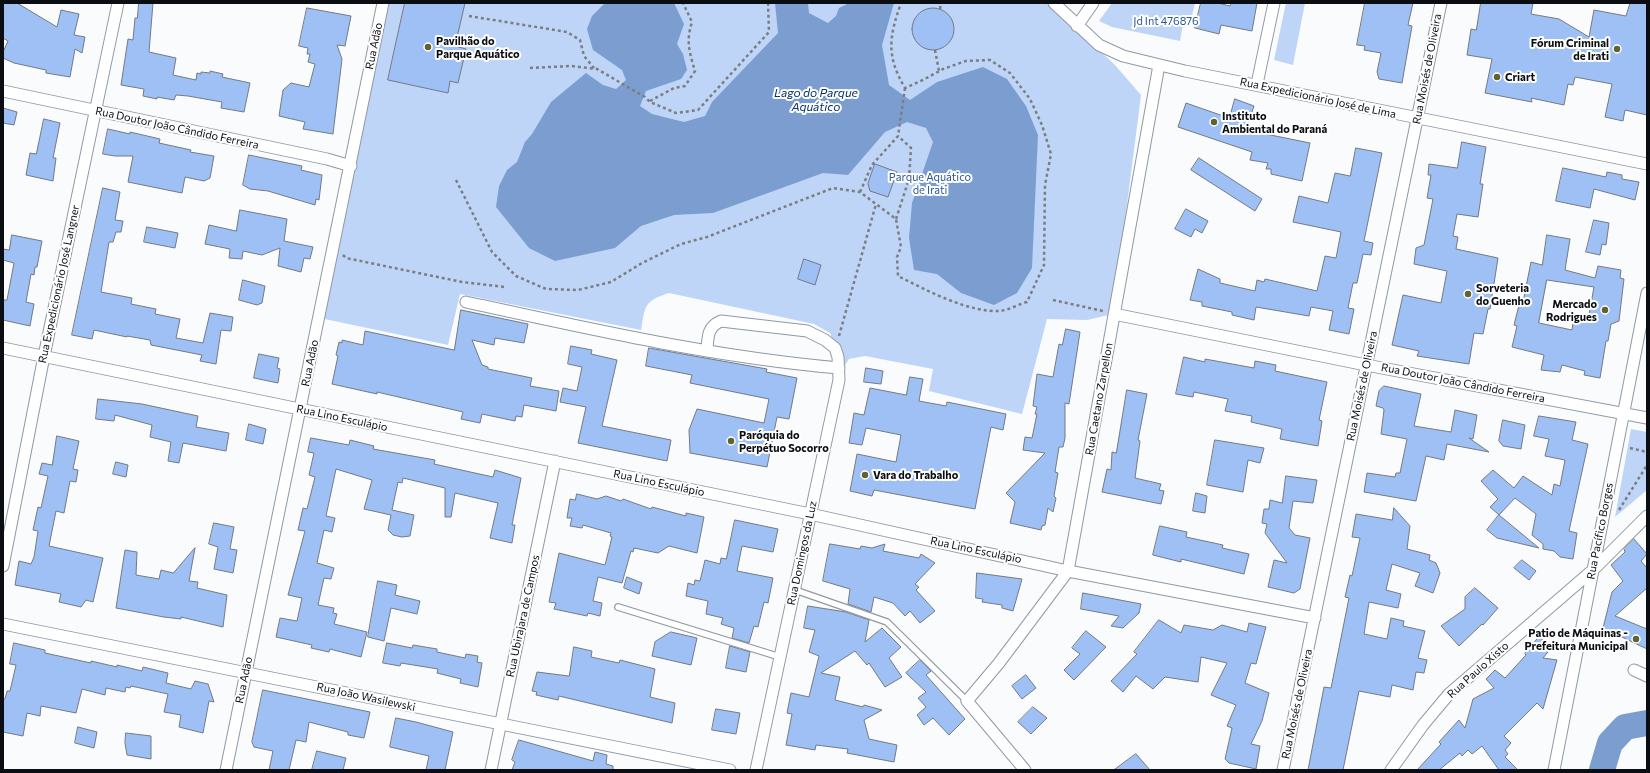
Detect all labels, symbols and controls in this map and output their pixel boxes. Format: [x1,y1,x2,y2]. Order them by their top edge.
street label: Rua Moisés de Oliveira [1410,13,1444,125]
park label: Jd Int 476876 [1133,14,1199,28]
street label: Rua Adão [363,22,385,70]
place label: Pavilhão do Parque Aquático [436,34,520,60]
place label: Fórum Criminal de Irati [1531,36,1609,62]
marker: Pavilhão do Parque Aquático [423,42,433,52]
marker: Fórum Criminal de Irati [1612,44,1622,54]
place label: Criart [1505,70,1535,84]
marker: Criart [1492,72,1502,82]
street label: Rua Expedicionário José de Lima [1239,75,1397,121]
water label: Lago do Parque Aquático [774,86,858,114]
street label: Rua Doutor João Cândido Ferreira [94,104,260,152]
place label: Instituto Ambiental do Paraná [1222,109,1327,135]
marker: Instituto Ambiental do Paraná [1209,117,1219,127]
park label: Parque Aquático de Irati [889,170,971,196]
street label: Rua Expedicionário José Langner [36,204,82,364]
place label: Sorveteria do Guenho [1476,281,1530,307]
marker: Sorveteria do Guenho [1463,289,1473,299]
place label: Mercado Rodrigues [1546,297,1597,323]
marker: Mercado Rodrigues [1600,305,1610,315]
street label: Rua Moisés de Oliveira [1344,330,1380,442]
street label: Rua Adão [299,339,321,387]
street label: Rua Caetano Zarpellon [1083,342,1115,456]
street label: Rua Doutor João Cândido Ferreira [1380,361,1546,405]
street label: Rua Lino Esculápio [295,402,389,434]
place label: Paróquia do Perpétuo Socorro [739,428,829,454]
marker: Paróquia do Perpétuo Socorro [726,436,736,446]
street label: Rua Lino Esculápio [612,467,706,499]
place label: Vara do Trabalho [873,468,958,482]
marker: Vara do Trabalho [860,470,870,480]
street label: Rua Pacífico Borges [1584,482,1616,580]
street label: Rua Domingos da Luz [784,500,820,606]
street label: Rua Lino Esculápio [929,534,1023,566]
street label: Rua Ubirajara de Campos [504,554,542,678]
place label: Patio de Máquinas - Prefeitura Municipal [1524,626,1628,652]
marker: Patio de Máquinas - Prefeitura Municipal [1631,634,1641,644]
street label: Rua Paulo Xisto [1445,639,1511,701]
street label: Rua Moisés de Oliveira [1279,648,1315,760]
street label: Rua Adão [233,656,255,704]
street label: Rua João Wasilewski [315,680,417,714]

